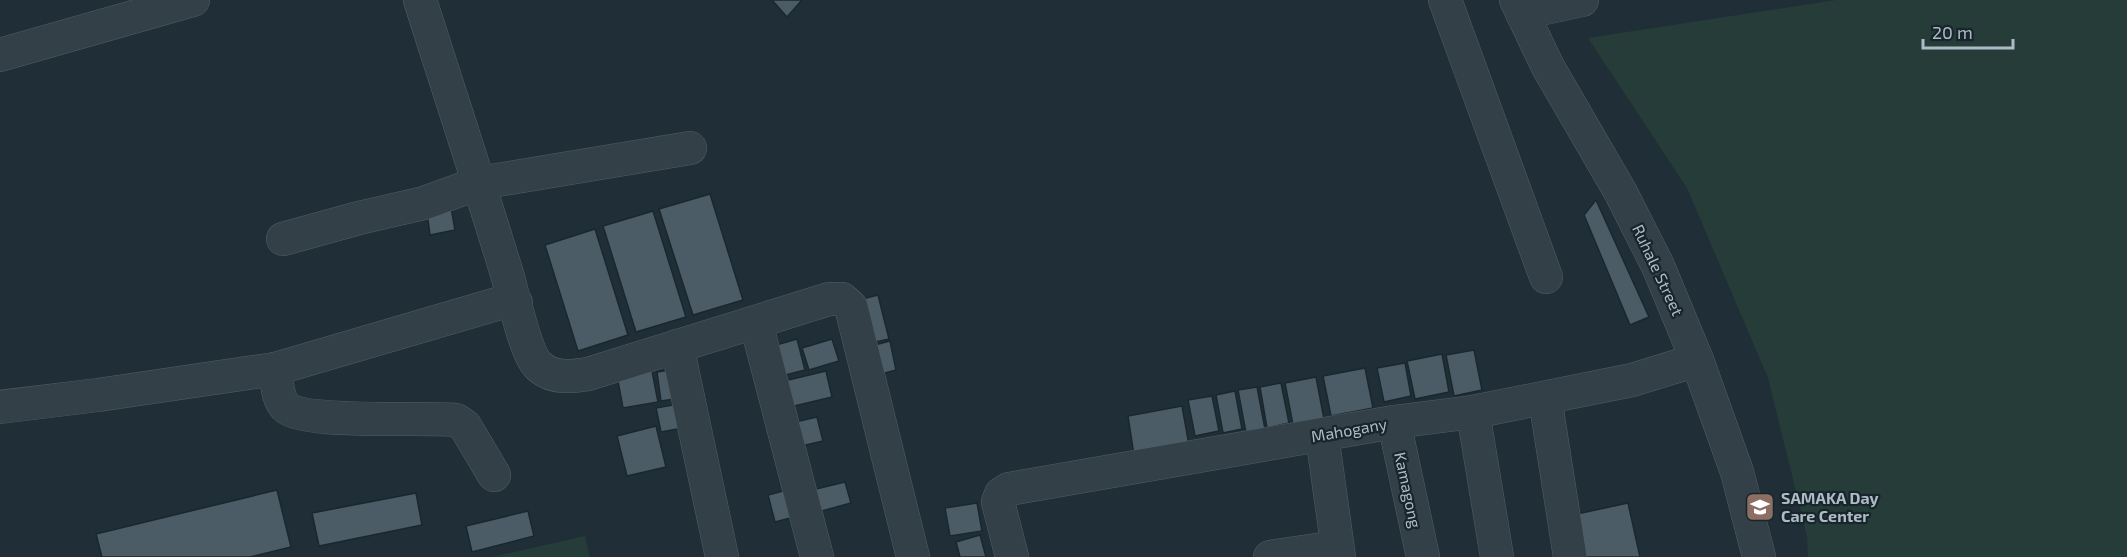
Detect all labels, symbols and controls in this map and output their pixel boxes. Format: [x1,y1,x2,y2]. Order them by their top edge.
scale bar [1923,12,2013,50]
text: 20 m [1932,21,1973,43]
street label: Ruhale Street [1629,221,1688,318]
street label: Mahogany [1310,413,1389,446]
street label: Kamagong [1391,450,1426,530]
place label: SAMAKA Day Care Center [1781,488,1879,525]
school or university icon: SAMAKA Day Care Center [1744,491,1776,523]

